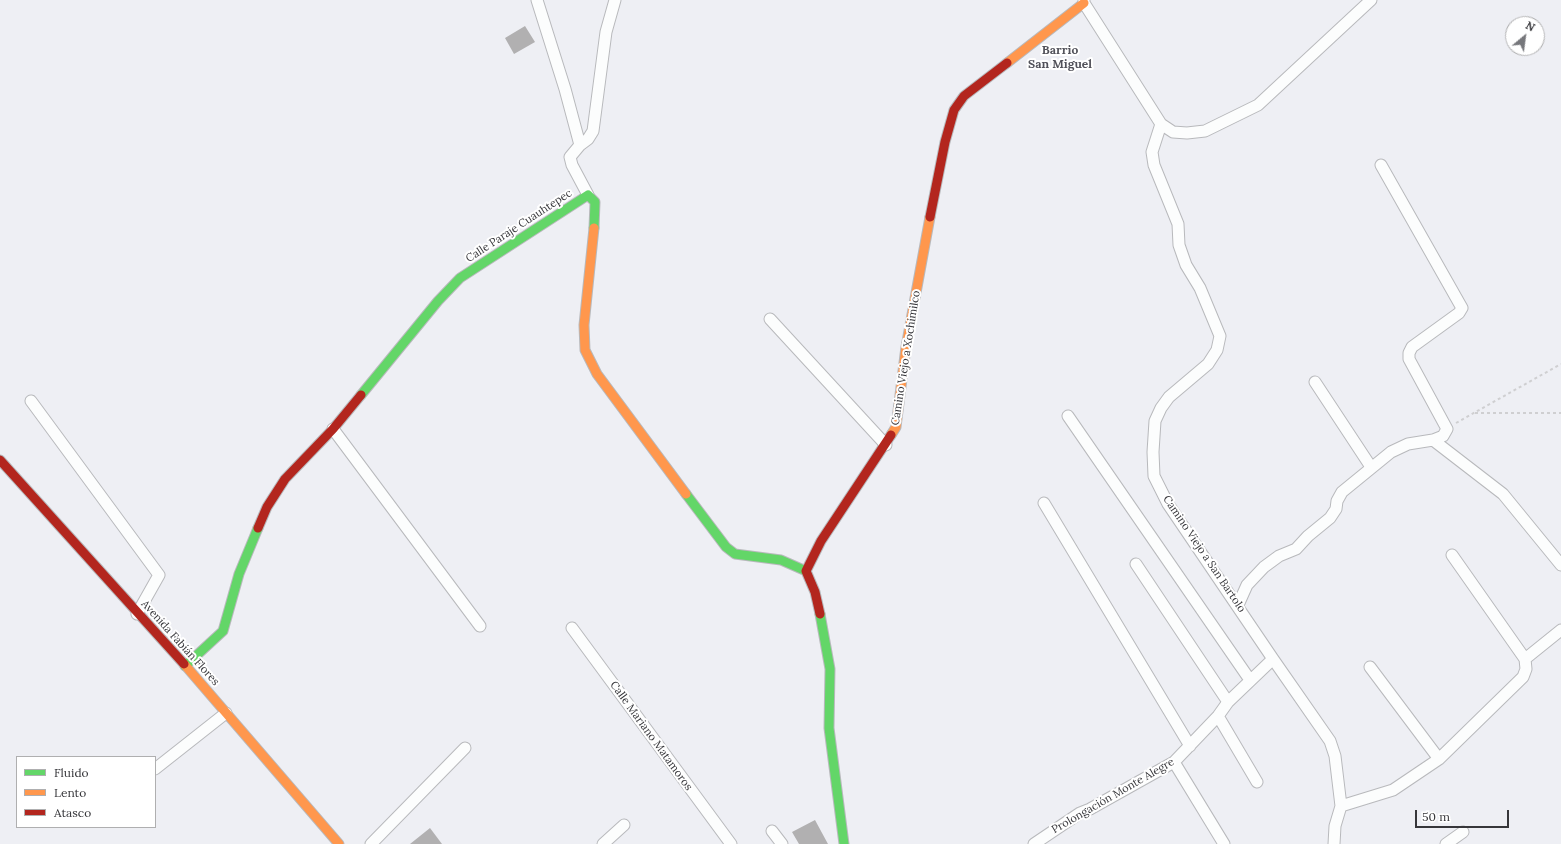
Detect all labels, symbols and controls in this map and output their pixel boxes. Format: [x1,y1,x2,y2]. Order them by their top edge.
north arrow [1505,16,1545,56]
text: N [1523,18,1537,35]
district label: Barrio San Miguel [1028,44,1092,72]
street label: Calle Paraje Cuauhtepec [463,187,575,265]
street label: Camino Viejo a Xochimilco [889,290,923,426]
street label: Camino Viejo a San Bartolo [1160,493,1248,615]
street label: Avenida Fabián Flores [138,598,222,688]
street label: Calle Mariano Matamoros [607,679,695,793]
street label: Prolongación Monte Alegre [1049,755,1177,837]
legend [16,756,156,828]
text: Fluido [54,765,89,780]
text: Lento [54,785,86,800]
scale bar [1417,802,1511,828]
text: Atasco [54,805,91,820]
text: 50 m [1422,809,1450,824]

